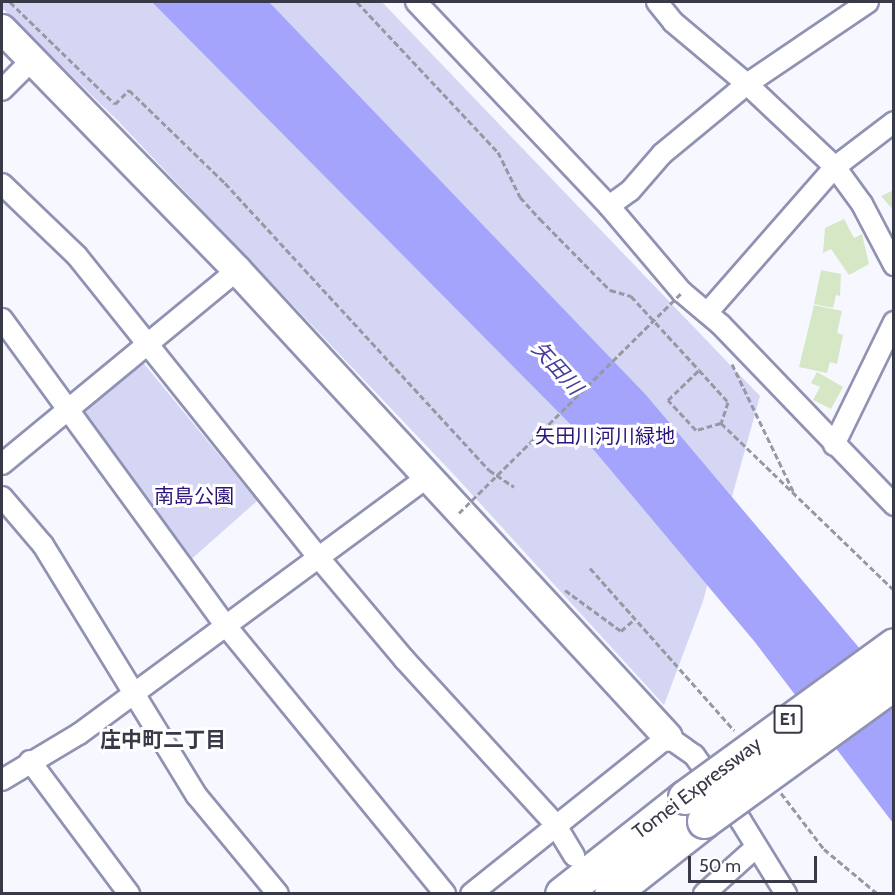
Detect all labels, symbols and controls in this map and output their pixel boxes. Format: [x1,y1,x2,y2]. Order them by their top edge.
water label: 矢田川 [527,336,587,400]
park label: 矢田川河川緑地 [535,424,675,448]
park label: 南島公園 [154,484,234,508]
road number: E1 [773,704,803,734]
district label: 庄中町二丁目 [100,727,226,753]
street label: Tomei Expressway [628,732,766,844]
scale bar [691,844,820,882]
text: 50 m [699,855,741,877]

